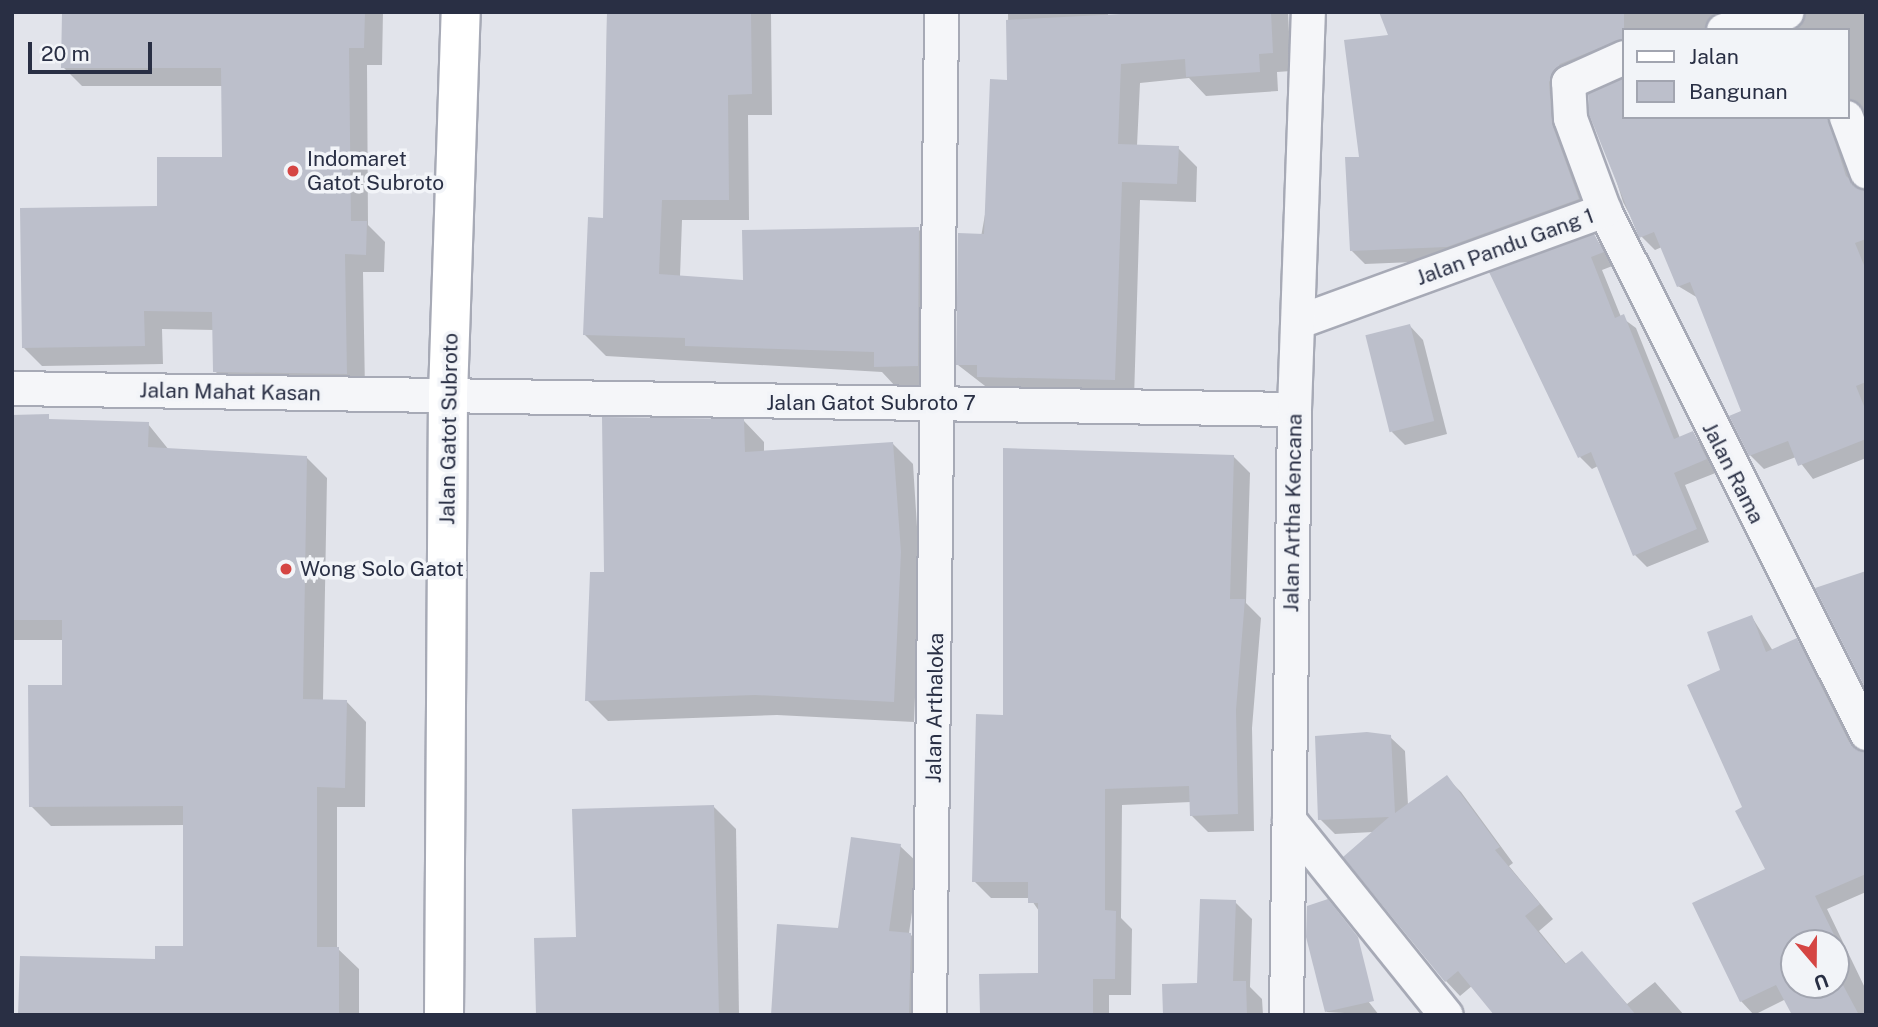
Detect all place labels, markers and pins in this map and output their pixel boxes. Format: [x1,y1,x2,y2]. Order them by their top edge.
place label: Indomaret Gatot Subroto [307,146,444,196]
marker: Indomaret Gatot Subroto [285,163,301,179]
place label: Wong Solo Gatot [300,556,464,582]
marker: Wong Solo Gatot [278,561,294,577]

